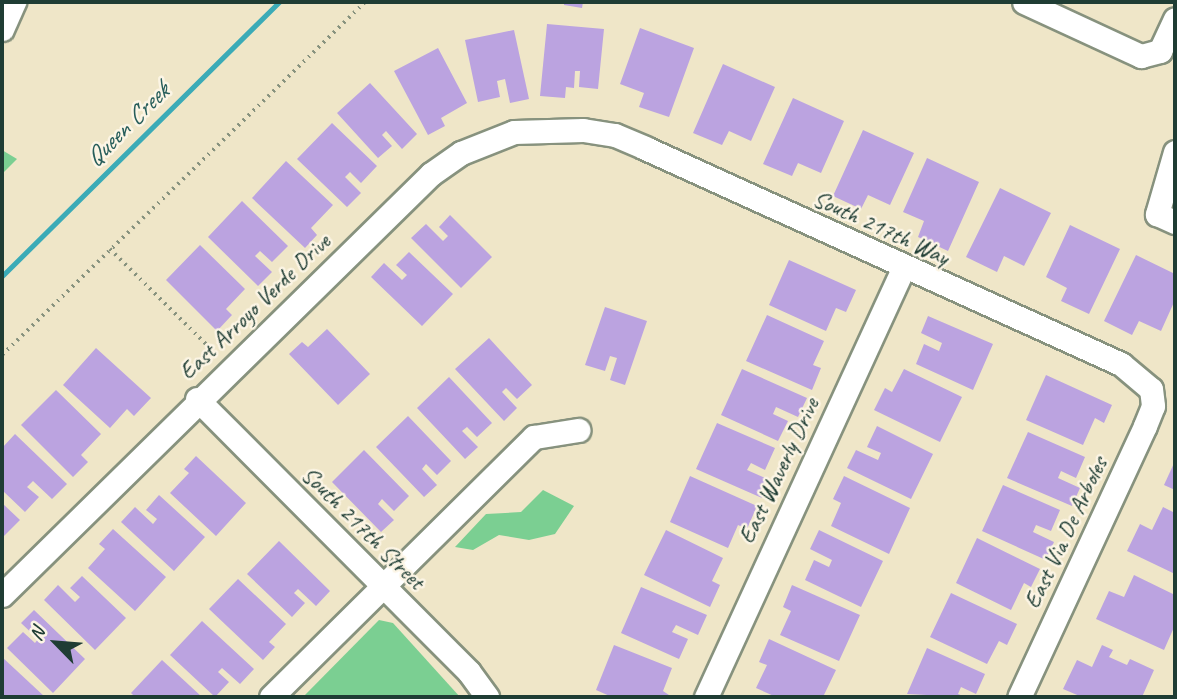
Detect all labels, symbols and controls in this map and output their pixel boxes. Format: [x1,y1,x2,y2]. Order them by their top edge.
water label: Queen Creek [79,77,175,173]
street label: South 217th Way [809,184,953,272]
street label: East Arroyo Verde Drive [174,228,336,386]
street label: East Waverly Drive [733,393,825,549]
street label: East Via De Arboles [1018,453,1114,613]
street label: South 217th Street [295,460,431,596]
north arrow [21,608,91,678]
text: N [24,624,50,645]

